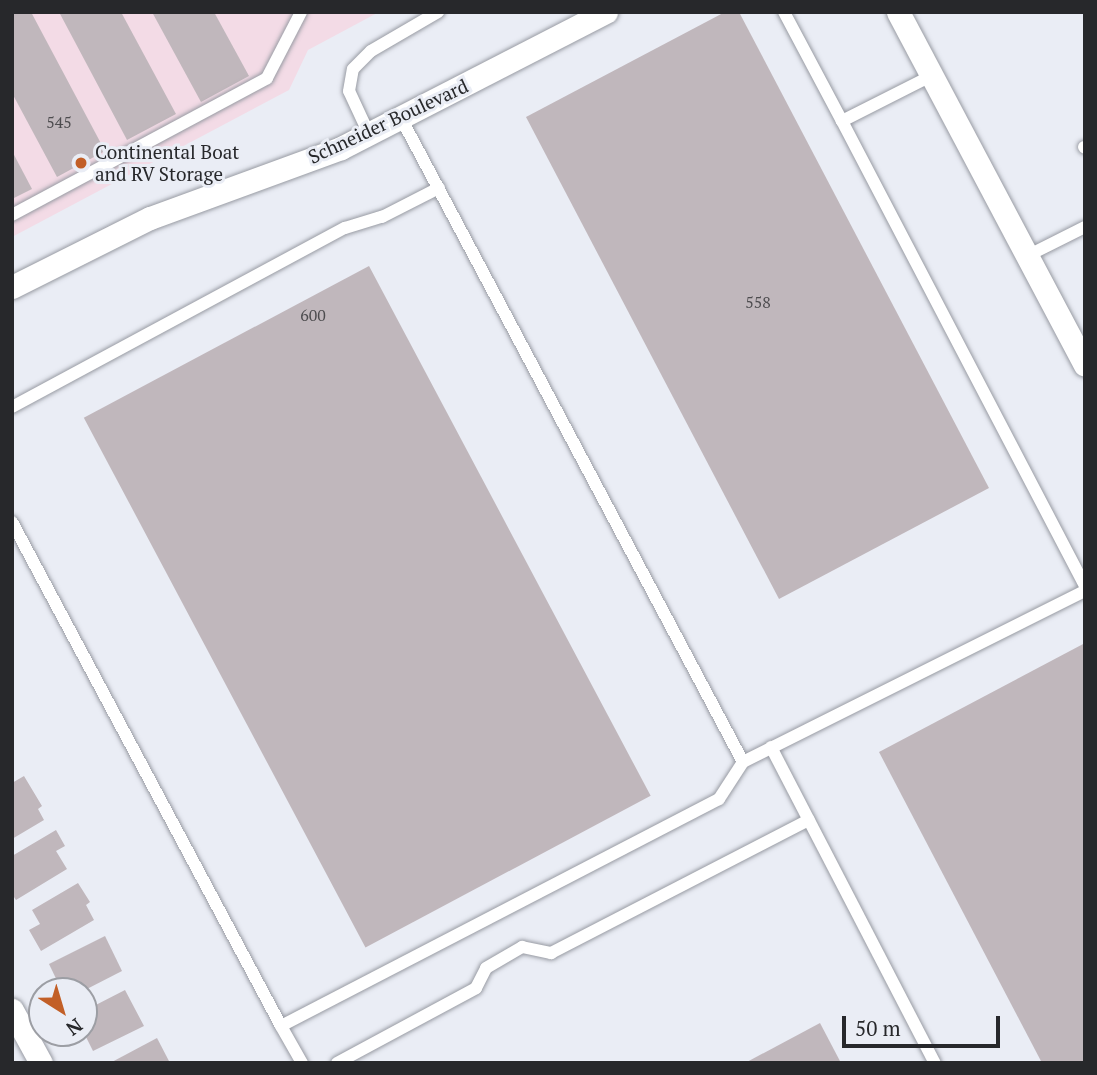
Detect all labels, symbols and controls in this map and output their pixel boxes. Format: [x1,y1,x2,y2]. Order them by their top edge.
street label: Schneider Boulevard [304,74,472,168]
house number: 545 [46,112,72,132]
place label: Continental Boat and RV Storage [95,141,239,185]
marker: Continental Boat and RV Storage [73,155,89,171]
house number: 558 [745,292,771,312]
house number: 600 [300,305,326,325]
north arrow [28,977,98,1047]
scale bar [845,1002,1002,1046]
text: N [61,1013,88,1042]
text: 50 m [855,1014,901,1042]

